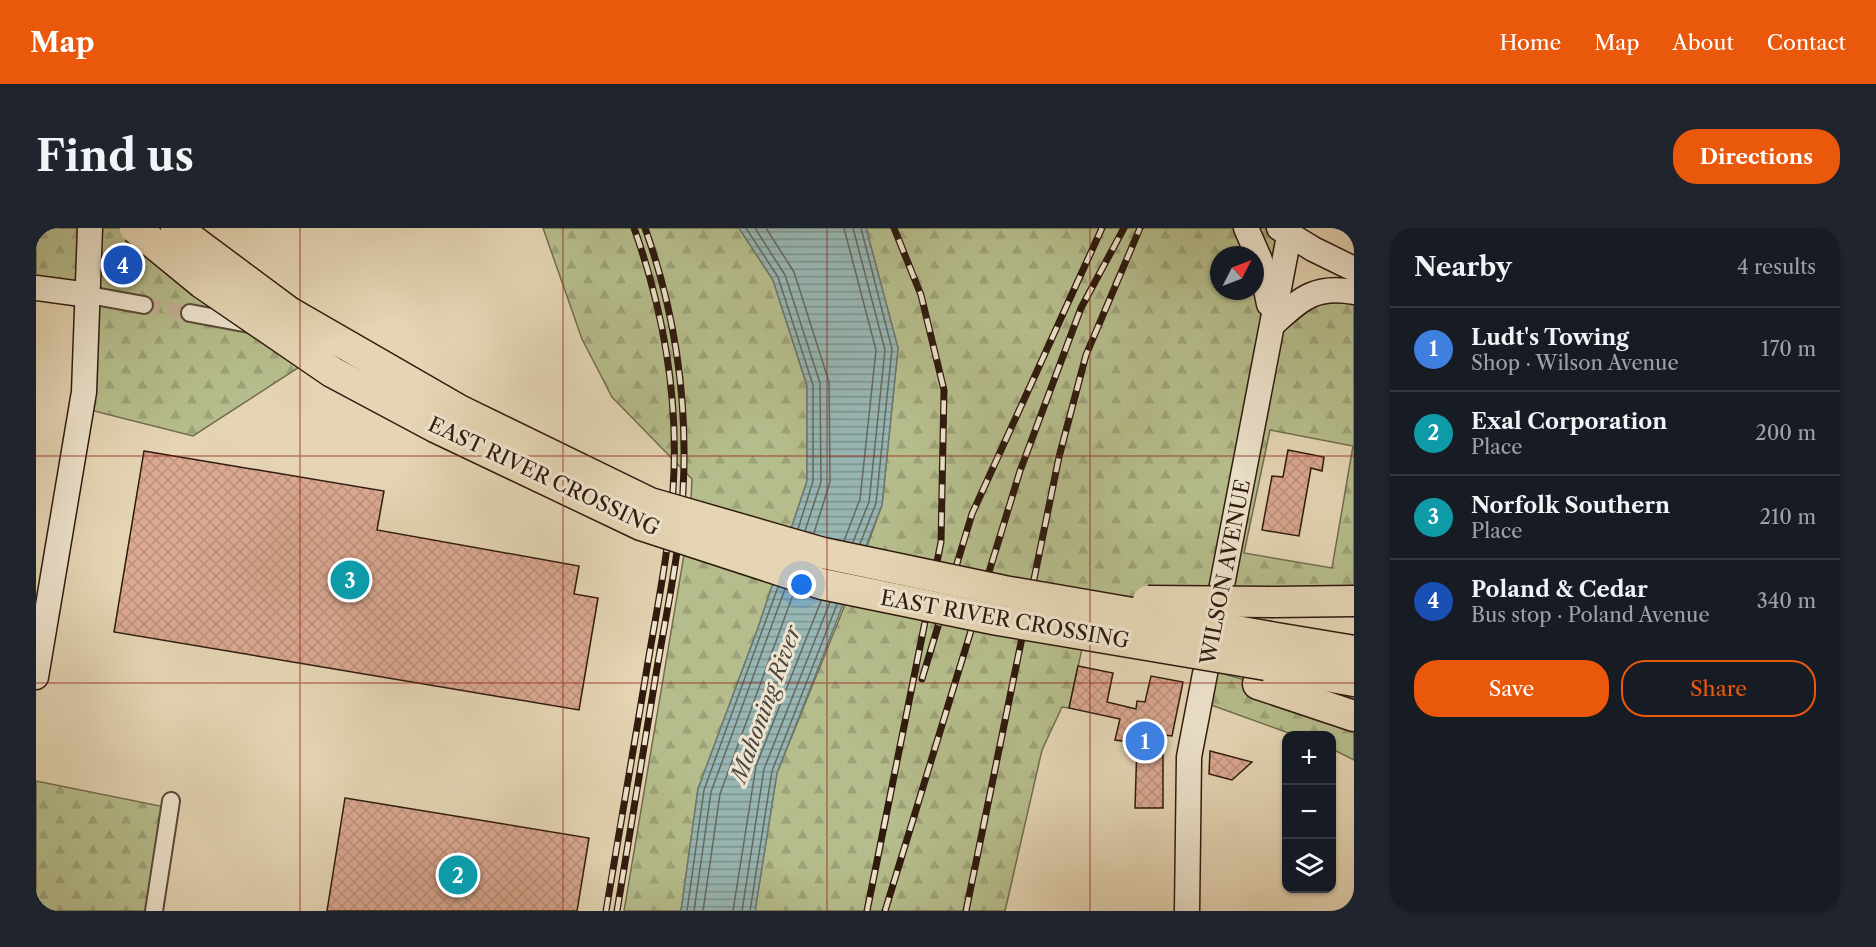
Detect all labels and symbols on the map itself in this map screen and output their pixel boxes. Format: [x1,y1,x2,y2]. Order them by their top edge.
pin: 4 [104,243,142,288]
north arrow [1210,246,1264,300]
street label: EAST RIVER CROSSING [424,411,664,541]
street label: WILSON AVENUE [1195,477,1255,668]
pin: 3 [330,558,370,602]
your location [787,570,816,599]
street label: EAST RIVER CROSSING [879,585,1131,653]
water label: Mahoning River [724,620,808,789]
pin: 1 [1126,718,1164,764]
pin: 2 [438,852,478,898]

